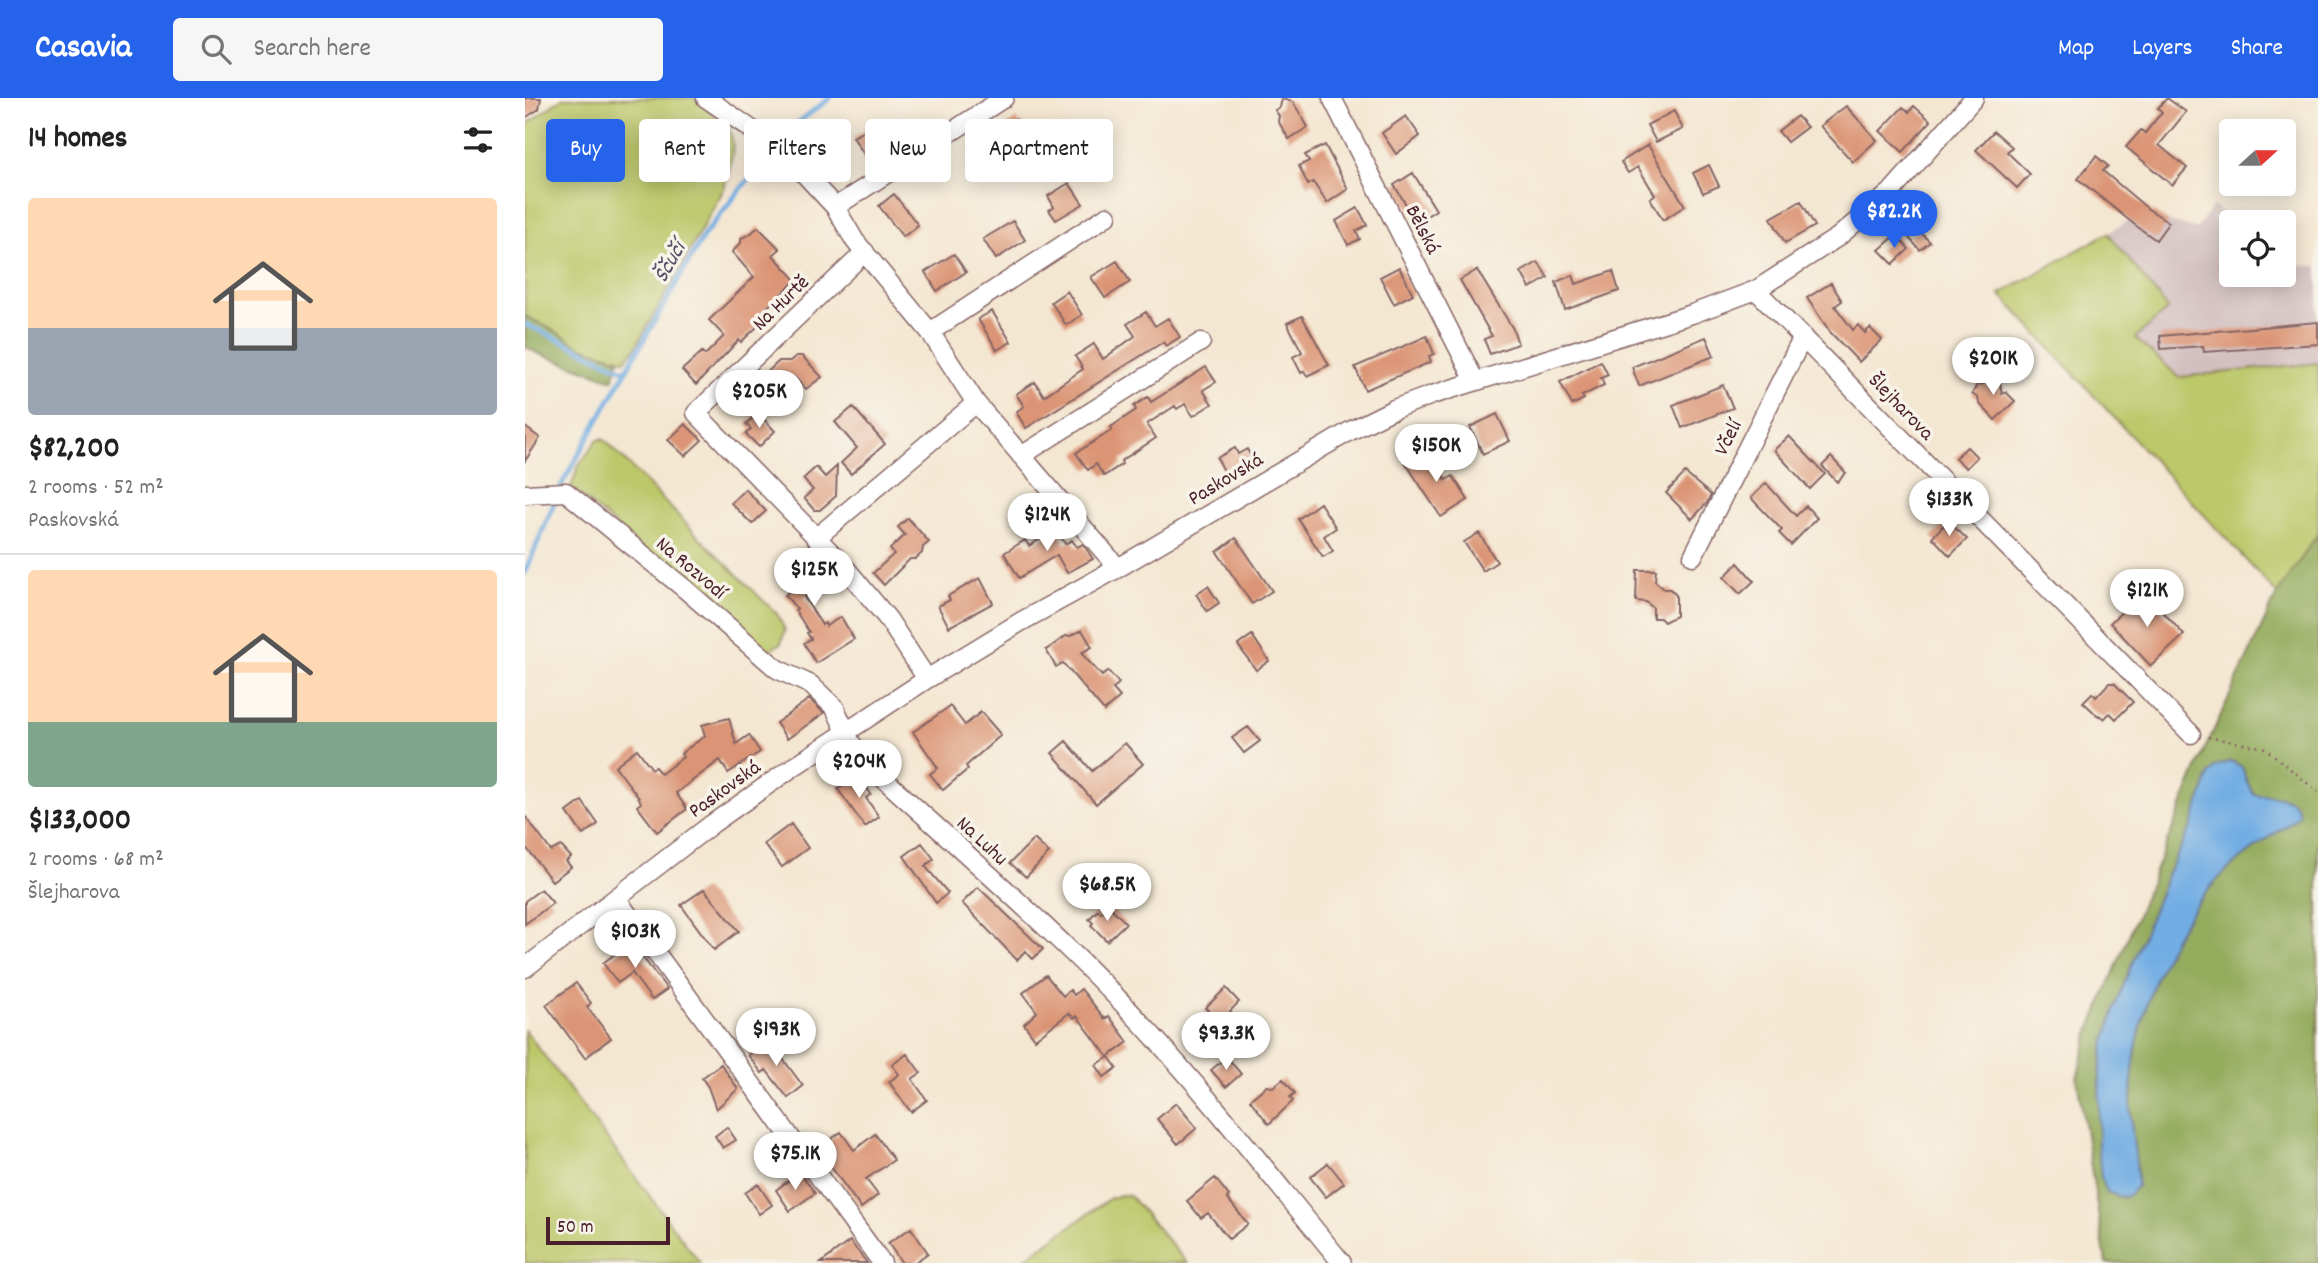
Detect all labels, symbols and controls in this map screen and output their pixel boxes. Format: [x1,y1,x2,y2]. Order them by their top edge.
search box [173,18,663,81]
text: Casavia [35,26,131,73]
icon: search [197,30,235,68]
text: Search here [253,31,371,68]
text: Map [2058,32,2094,66]
text: Layers [2132,32,2193,66]
text: Share [2231,32,2283,66]
text: 14 homes [28,119,127,162]
chip: Buy [546,119,625,182]
chip: Rent [639,119,730,182]
chip: Filters [744,119,851,182]
chip: New [865,119,951,182]
chip: Apartment [965,119,1113,182]
north arrow [2219,119,2296,196]
map controls [2219,119,2296,287]
icon: filters [459,121,497,159]
pin: $82.2K [1837,190,1951,250]
text: $82.2K [1866,196,1922,229]
street label: Bělská [1396,200,1447,261]
button: locate [2219,210,2296,287]
water label: Ščučí [646,231,699,289]
icon: home [200,243,326,369]
street label: Na Hurtě [747,269,817,339]
pin: $201K [1944,338,2042,397]
text: $201K [1968,343,2018,376]
street label: Šlejharova [1860,368,1940,449]
pin: $205K [710,370,808,430]
text: $205K [731,376,787,409]
street label: Včelí [1708,413,1752,462]
pin: $150K [1387,424,1485,484]
text: $82,200 [28,429,120,472]
text: $150K [1411,430,1461,463]
street label: Paskovská [1183,446,1270,515]
text: 2 rooms · 52 m² [28,472,164,505]
pin: $133K [1900,478,1998,538]
text: $133K [1925,484,1973,517]
pin: $124K [998,494,1096,553]
text: $124K [1024,499,1070,532]
text: Paskovská [28,505,119,538]
street label: Na Rozvodí [648,531,734,609]
pin: $125K [765,548,863,608]
text: $125K [790,554,838,587]
pin: $121K [2098,570,2196,629]
text: $121K [2126,575,2168,608]
icon: home [200,615,326,741]
pin: $204K [810,740,908,800]
text: $204K [832,746,886,779]
street label: Paskovská [683,754,769,827]
text: $133,000 [28,801,131,844]
street label: Na Luhu [948,810,1014,874]
text: 2 rooms · 68 m² [28,844,164,877]
pin: $68.5K [1050,864,1164,923]
text: $68.5K [1078,869,1136,902]
text: Šlejharova [28,877,120,910]
pin: $103K [586,910,684,970]
text: $103K [610,916,660,949]
pin: $193K [727,1009,825,1068]
pin: $93.3K [1169,1012,1283,1072]
text: $193K [752,1014,800,1047]
text: $93.3K [1197,1018,1255,1051]
pin: $75.1K [738,1132,852,1192]
text: $75.1K [770,1138,820,1171]
scale bar [546,1214,670,1246]
text: 50 m [557,1215,594,1242]

